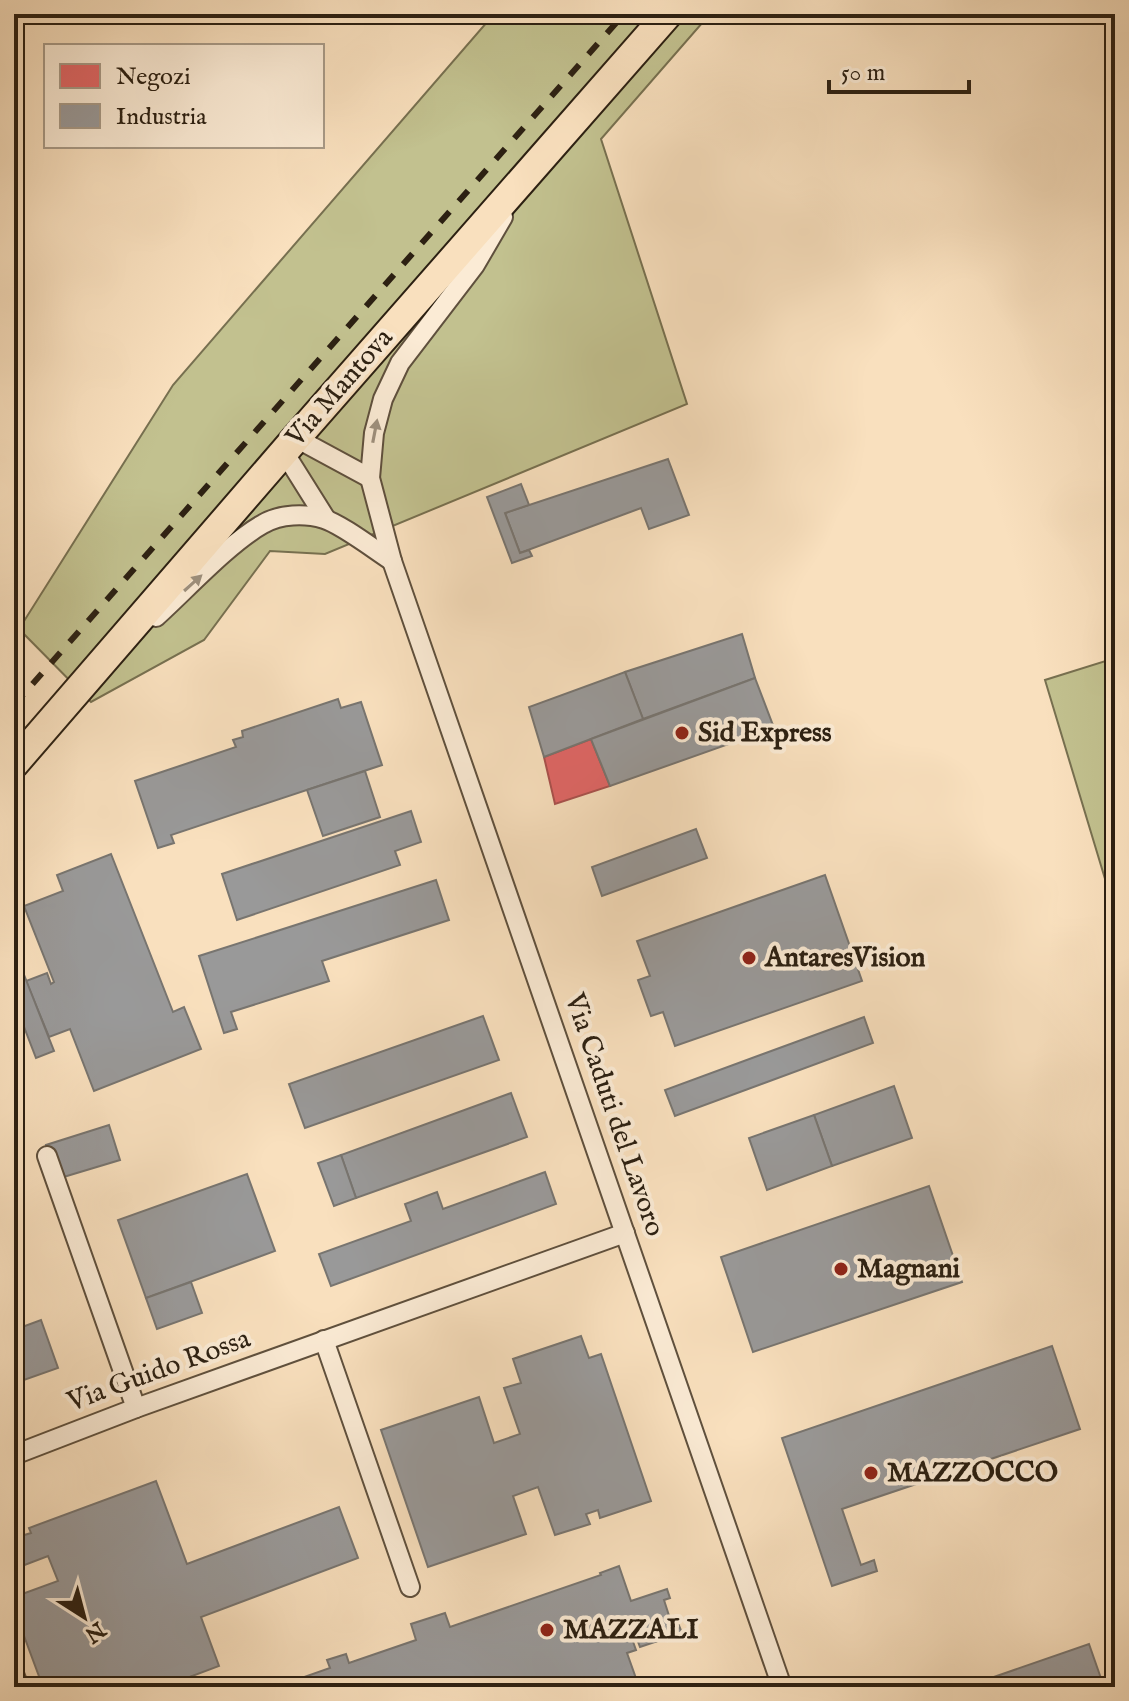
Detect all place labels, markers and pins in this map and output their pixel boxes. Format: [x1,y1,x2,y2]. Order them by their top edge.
place label: Sid Express [698,716,832,751]
marker: Sid Express [673,724,691,742]
place label: AntaresVision [764,941,926,976]
marker: AntaresVision [740,949,758,967]
place label: Magnani [857,1252,961,1287]
marker: Magnani [832,1260,850,1278]
place label: MAZZOCCO [887,1456,1058,1491]
marker: MAZZOCCO [862,1464,880,1482]
place label: MAZZALI [563,1613,698,1648]
marker: MAZZALI [538,1621,556,1639]

